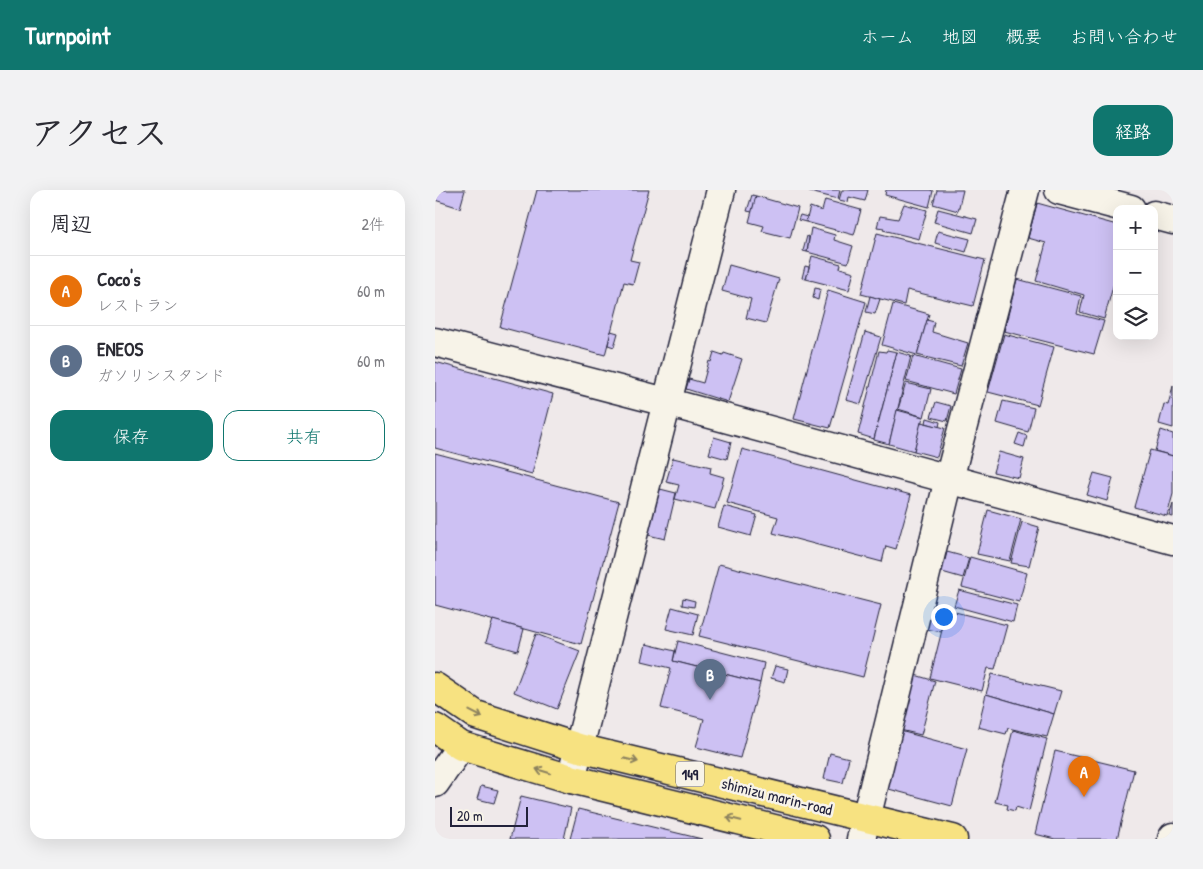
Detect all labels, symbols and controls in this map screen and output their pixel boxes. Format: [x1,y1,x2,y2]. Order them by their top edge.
text: Turnpoint [25,19,110,51]
text: ホーム [861,24,914,49]
text: 地図 [942,24,978,49]
text: 概要 [1006,24,1042,49]
text: お問い合わせ [1070,24,1178,49]
button: 経路 [1093,105,1173,156]
text: アクセス [30,109,168,156]
map controls [1113,205,1158,340]
button: + [1113,205,1158,250]
text: 周辺 [50,209,92,238]
text: 2件 [362,213,385,235]
button: − [1113,250,1158,295]
text: Coco's [97,266,141,292]
text: A [62,280,70,302]
text: 60 m [357,280,385,302]
text: レストラン [97,294,178,316]
button: layers [1113,295,1158,340]
text: ENEOS [97,336,143,362]
text: B [62,350,70,372]
text: 60 m [357,350,385,372]
text: ガソリンスタンド [97,364,225,386]
button: 保存 [50,410,213,461]
button: 共有 [223,410,385,461]
your location [931,604,957,630]
pin: B [694,659,726,700]
one-way arrow [468,709,483,719]
one-way arrow [622,756,638,765]
pin: A [1068,756,1100,797]
road number: 149 [676,762,704,786]
one-way arrow [535,765,551,775]
street label: shimizu marin-road [719,772,835,820]
scale bar [450,804,527,827]
text: 20 m [457,806,483,825]
one-way arrow [727,814,743,823]

